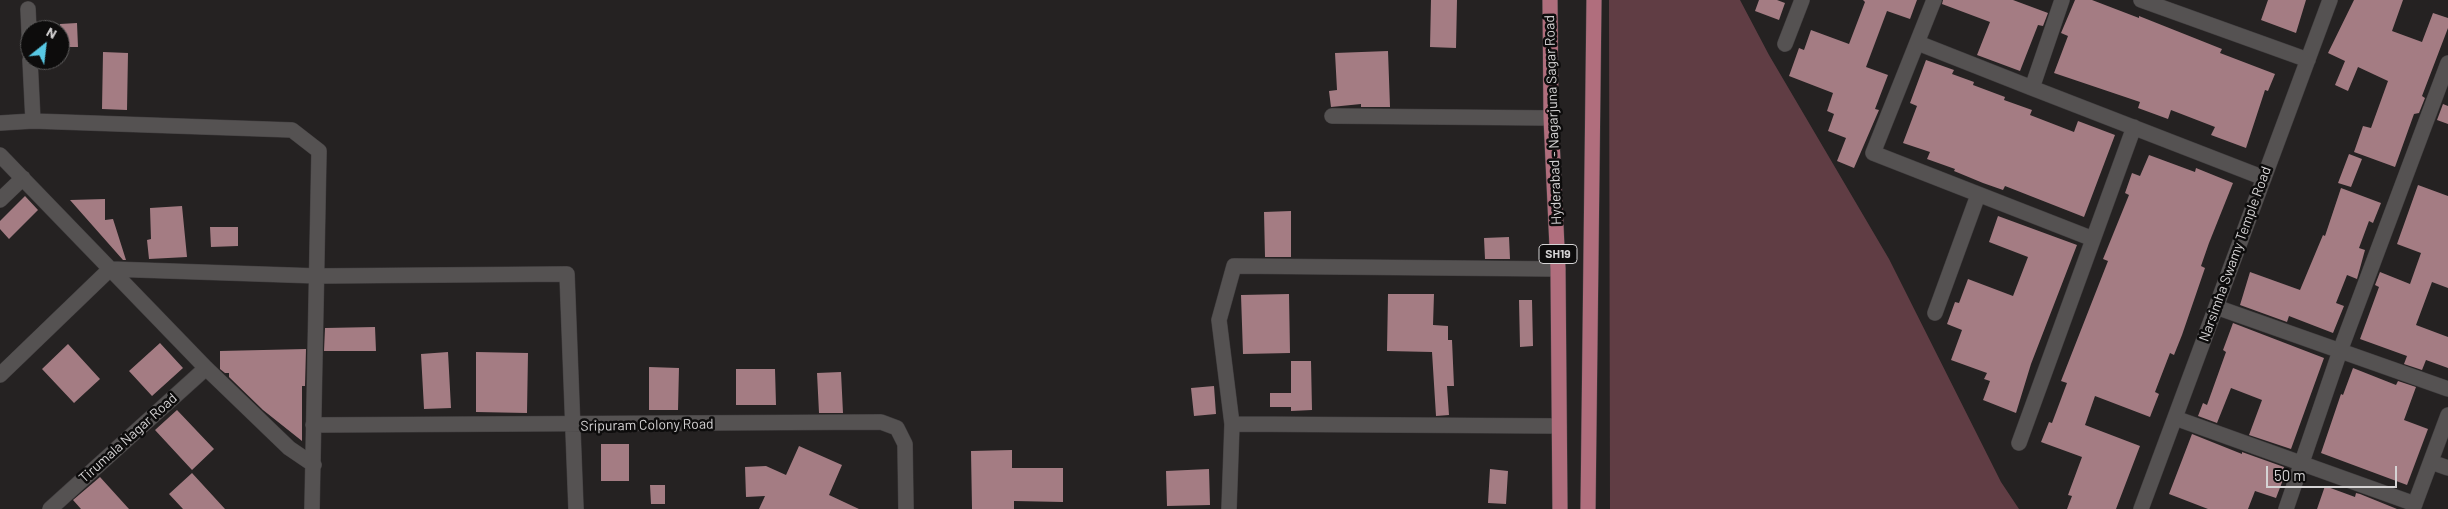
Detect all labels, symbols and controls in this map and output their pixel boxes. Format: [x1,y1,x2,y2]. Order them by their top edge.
street label: Hyderabad - Nagarjuna Sagar Road [1541,15,1565,225]
north arrow [20,20,70,70]
text: N [44,23,60,42]
street label: Narsimha Swamy Temple Road [2195,164,2275,344]
road number: SH19 [1539,244,1577,264]
street label: Tirumala Nagar Road [76,390,180,486]
street label: Sripuram Colony Road [580,415,714,435]
scale bar [2268,456,2399,488]
text: 50 m [2274,466,2306,484]

